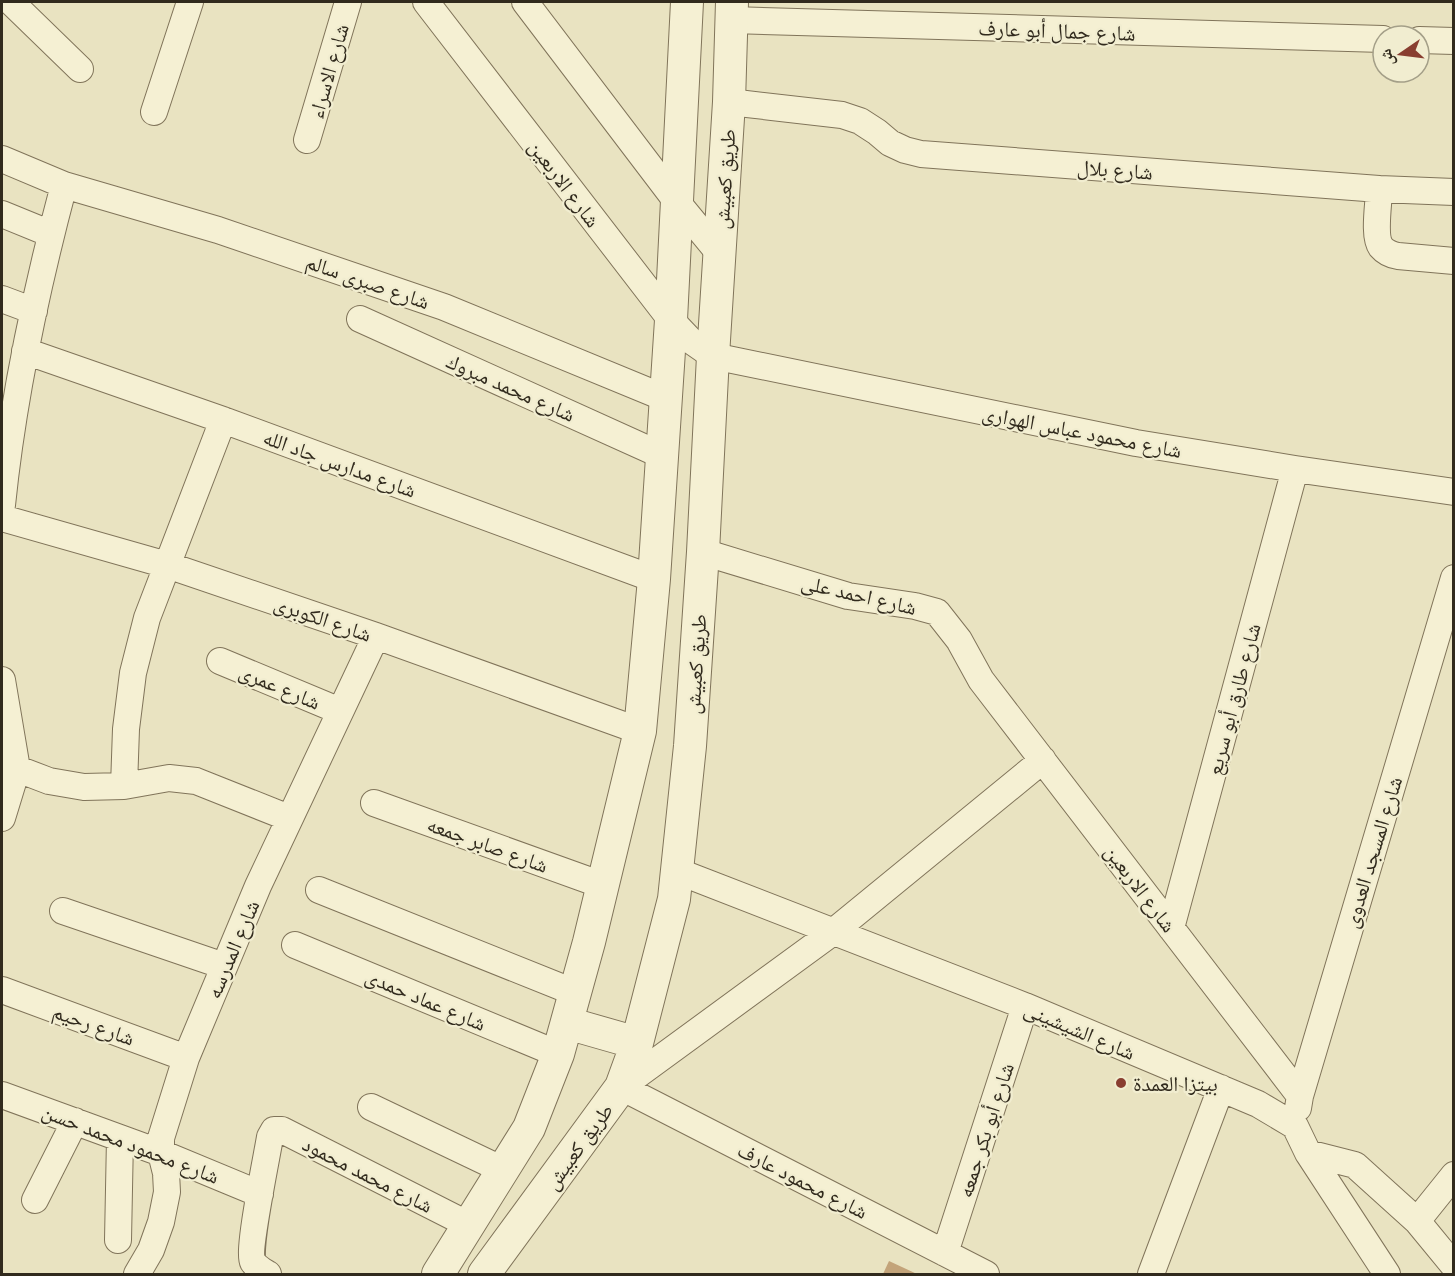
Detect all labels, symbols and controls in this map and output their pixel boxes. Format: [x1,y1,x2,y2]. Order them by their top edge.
street label: شارع جمال أبو عارف [978,13,1136,47]
street label: شارع الاسراء [301,20,355,122]
north arrow [1371,24,1431,84]
text: ش [1374,47,1399,69]
street label: طريق كعبيش [707,128,741,230]
street label: شارع الاربعين [523,133,607,233]
street label: شارع بلال [1076,152,1154,186]
street label: شارع صبرى سالم [302,247,433,316]
street label: شارع محمد مبروك [442,346,580,428]
street label: شارع محمود عباس الهوارى [980,398,1184,464]
street label: شارع مدارس جاد الله [260,422,420,504]
street label: شارع احمد على [799,567,919,621]
street label: شارع الكوبرى [271,588,375,648]
street label: طريق كعبيش [678,613,712,715]
street label: شارع طارق أبو سريع [1199,620,1267,778]
street label: شارع عمرى [235,656,325,716]
street label: شارع المسجد العدوى [1336,773,1408,931]
street label: شارع صابر جمعه [424,809,552,879]
street label: شارع الاربعين [1099,838,1183,938]
street label: شارع المدرسه [199,895,265,1003]
street label: شارع عماد حمدى [361,961,491,1037]
street label: شارع الشيشينى [1020,994,1140,1066]
street label: شارع رحيم [49,996,139,1053]
street label: شارع أبو بكر جمعه [950,1059,1020,1201]
place label: بيتزا العمدة [1133,1069,1218,1097]
marker: بيتزا العمدة [1114,1076,1128,1090]
street label: شارع محمود محمد حسن [38,1096,224,1190]
street label: طريق كعبيش [537,1097,619,1195]
street label: شارع محمد محمود [298,1129,438,1219]
street label: شارع محمود عارف [733,1135,873,1225]

